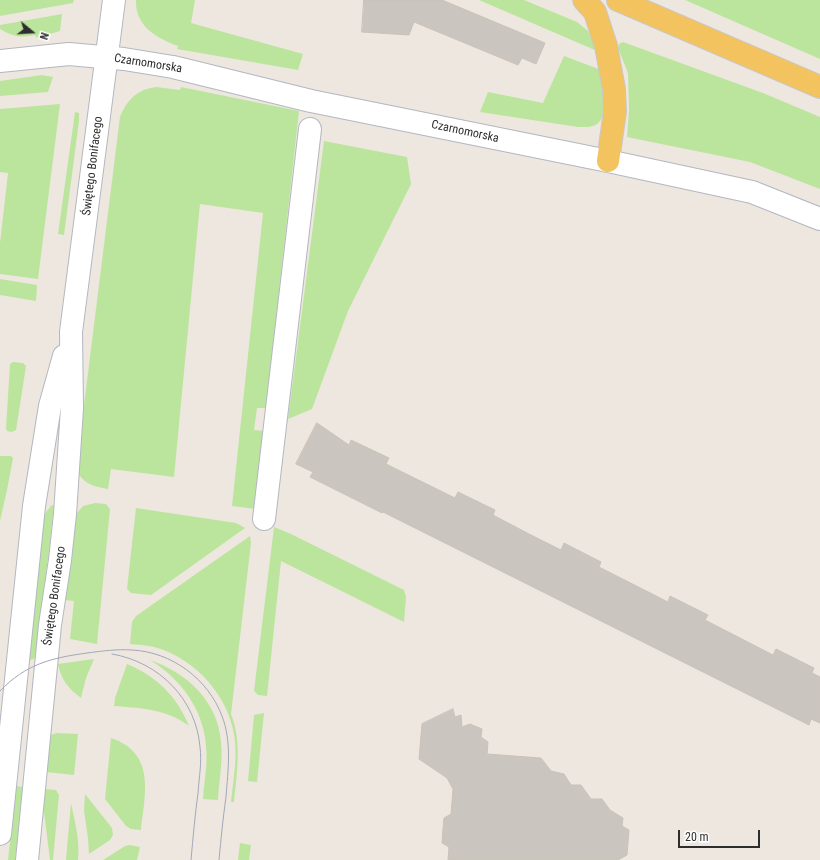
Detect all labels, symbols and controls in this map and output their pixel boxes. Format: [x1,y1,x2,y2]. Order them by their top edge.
north arrow [12,12,52,52]
text: N [37,31,51,41]
street label: Czarnomorska [113,52,183,76]
street label: Świętego Bonifacego [80,115,106,217]
street label: Czarnomorska [430,118,500,146]
street label: Świętego Bonifacego [41,545,69,647]
scale bar [680,822,762,848]
text: 20 m [685,830,709,844]

